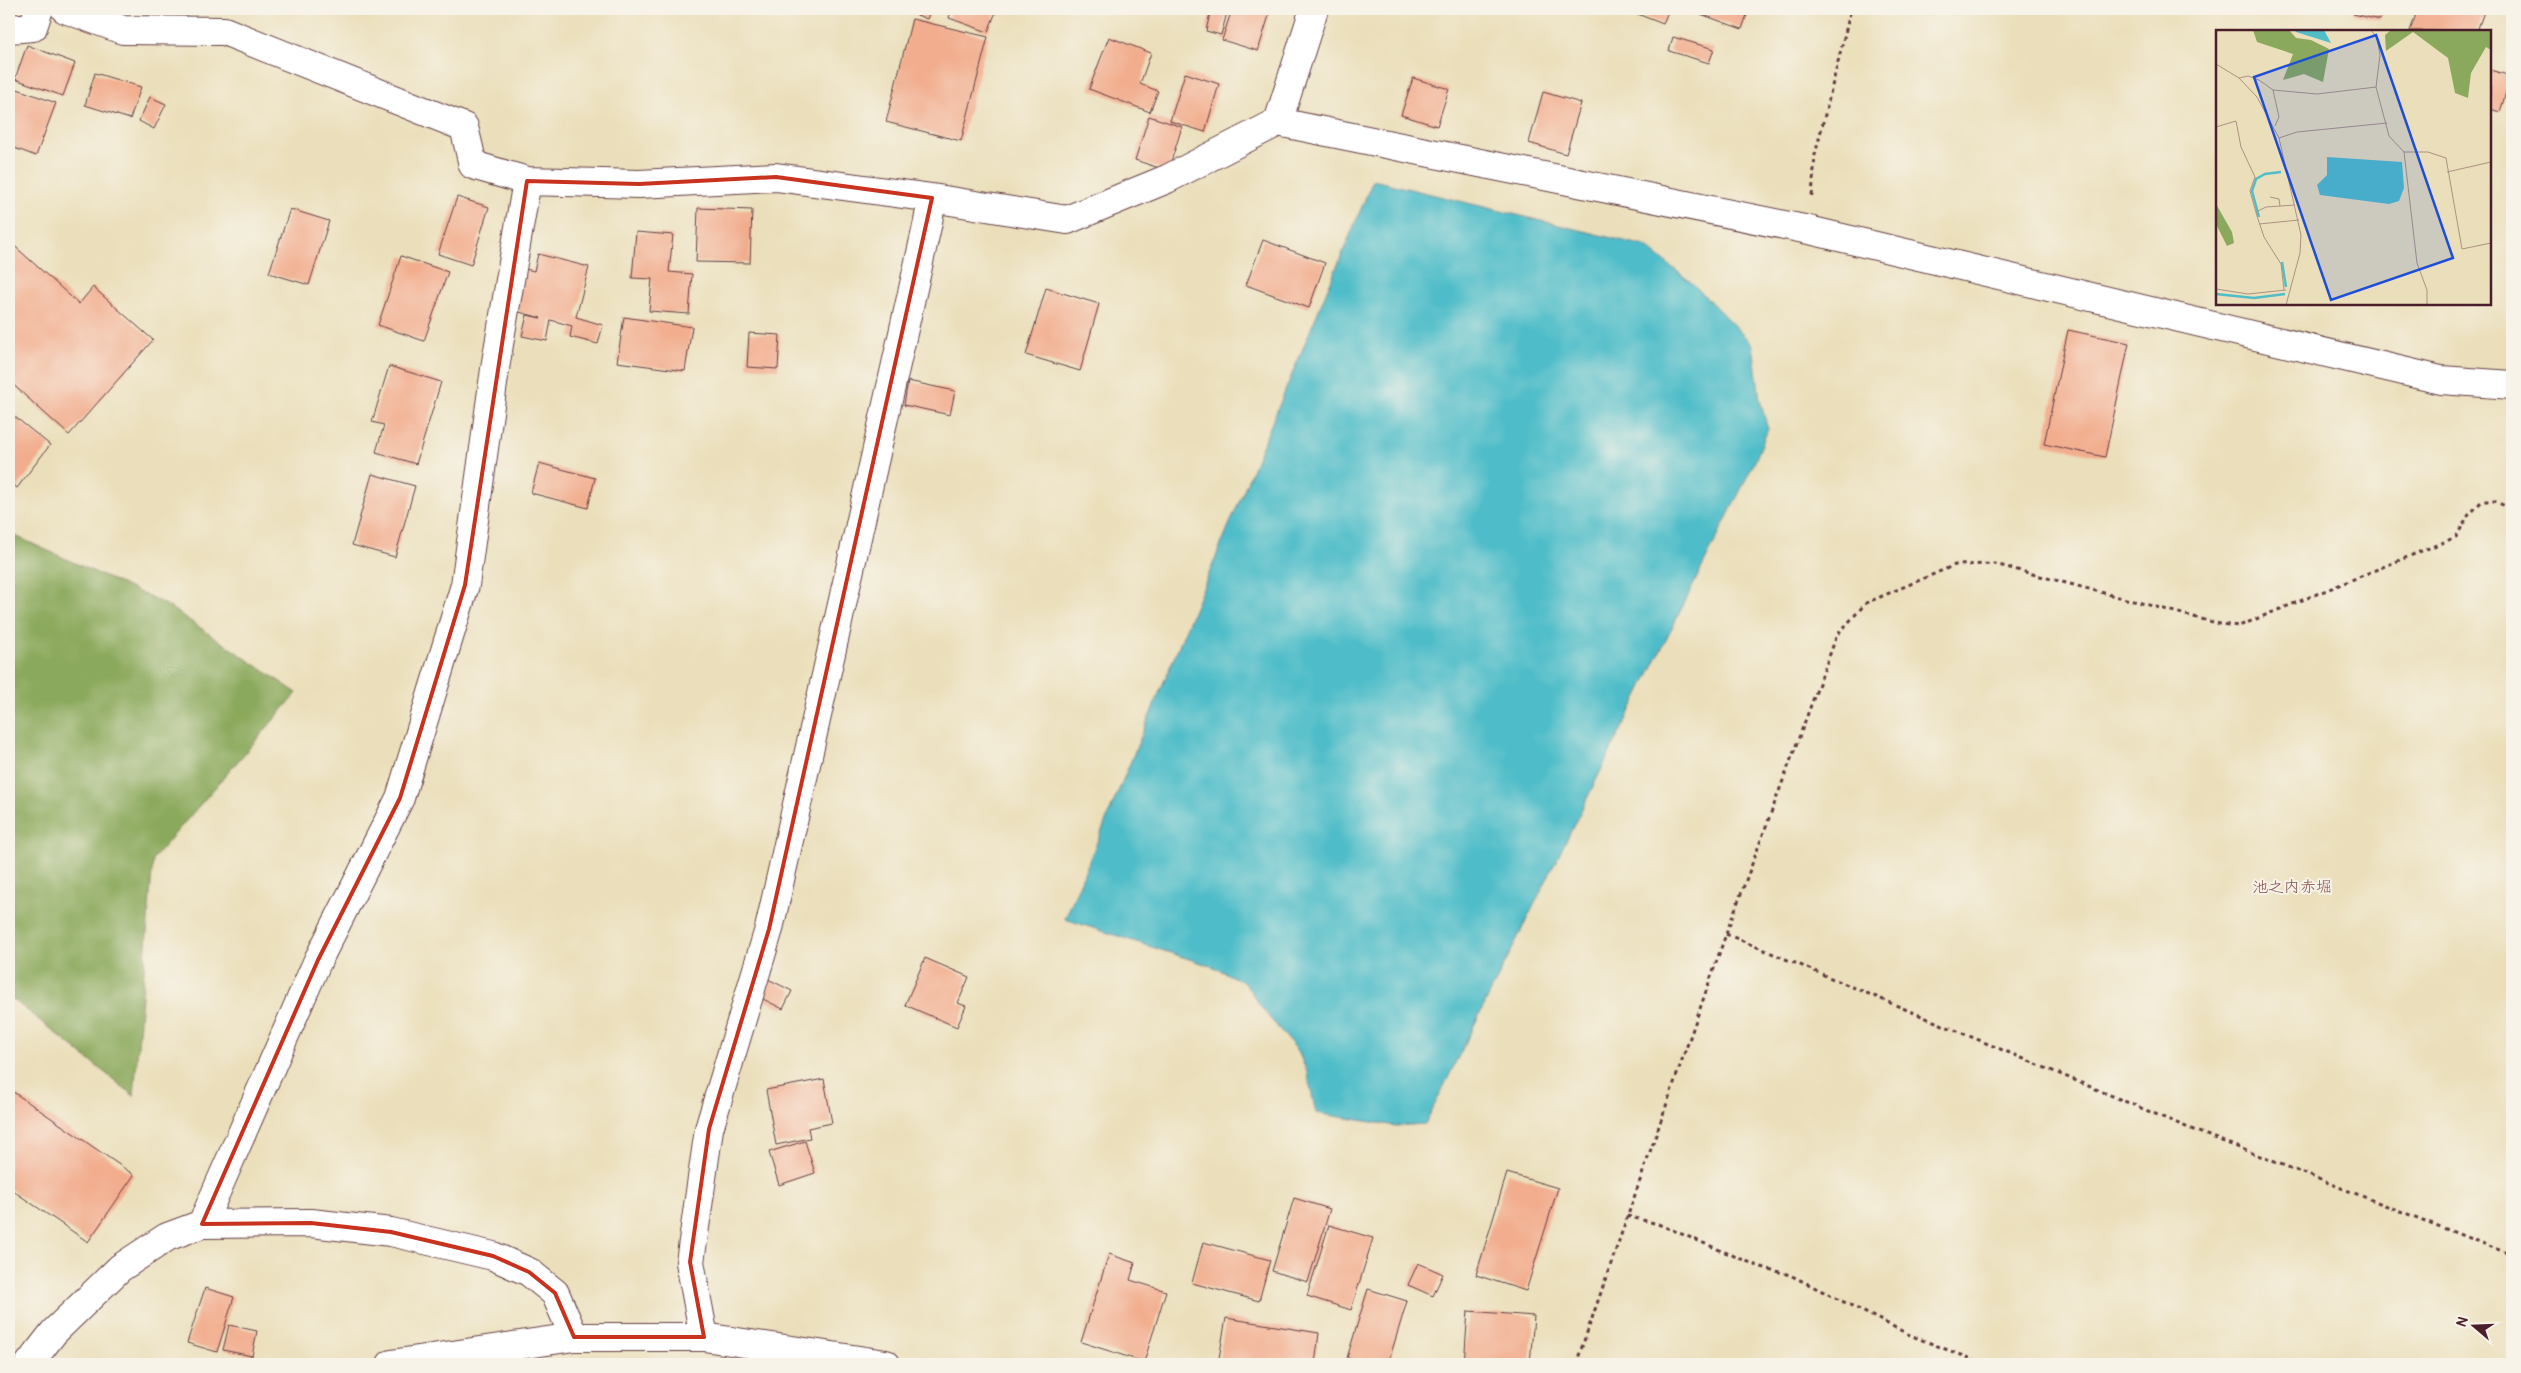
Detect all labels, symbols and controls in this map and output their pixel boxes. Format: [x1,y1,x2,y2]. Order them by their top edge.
inset map [2216,30,2491,305]
district label: 池之内赤堀 [2252,877,2332,897]
north arrow [2448,1300,2498,1350]
text: N [2453,1315,2472,1329]

